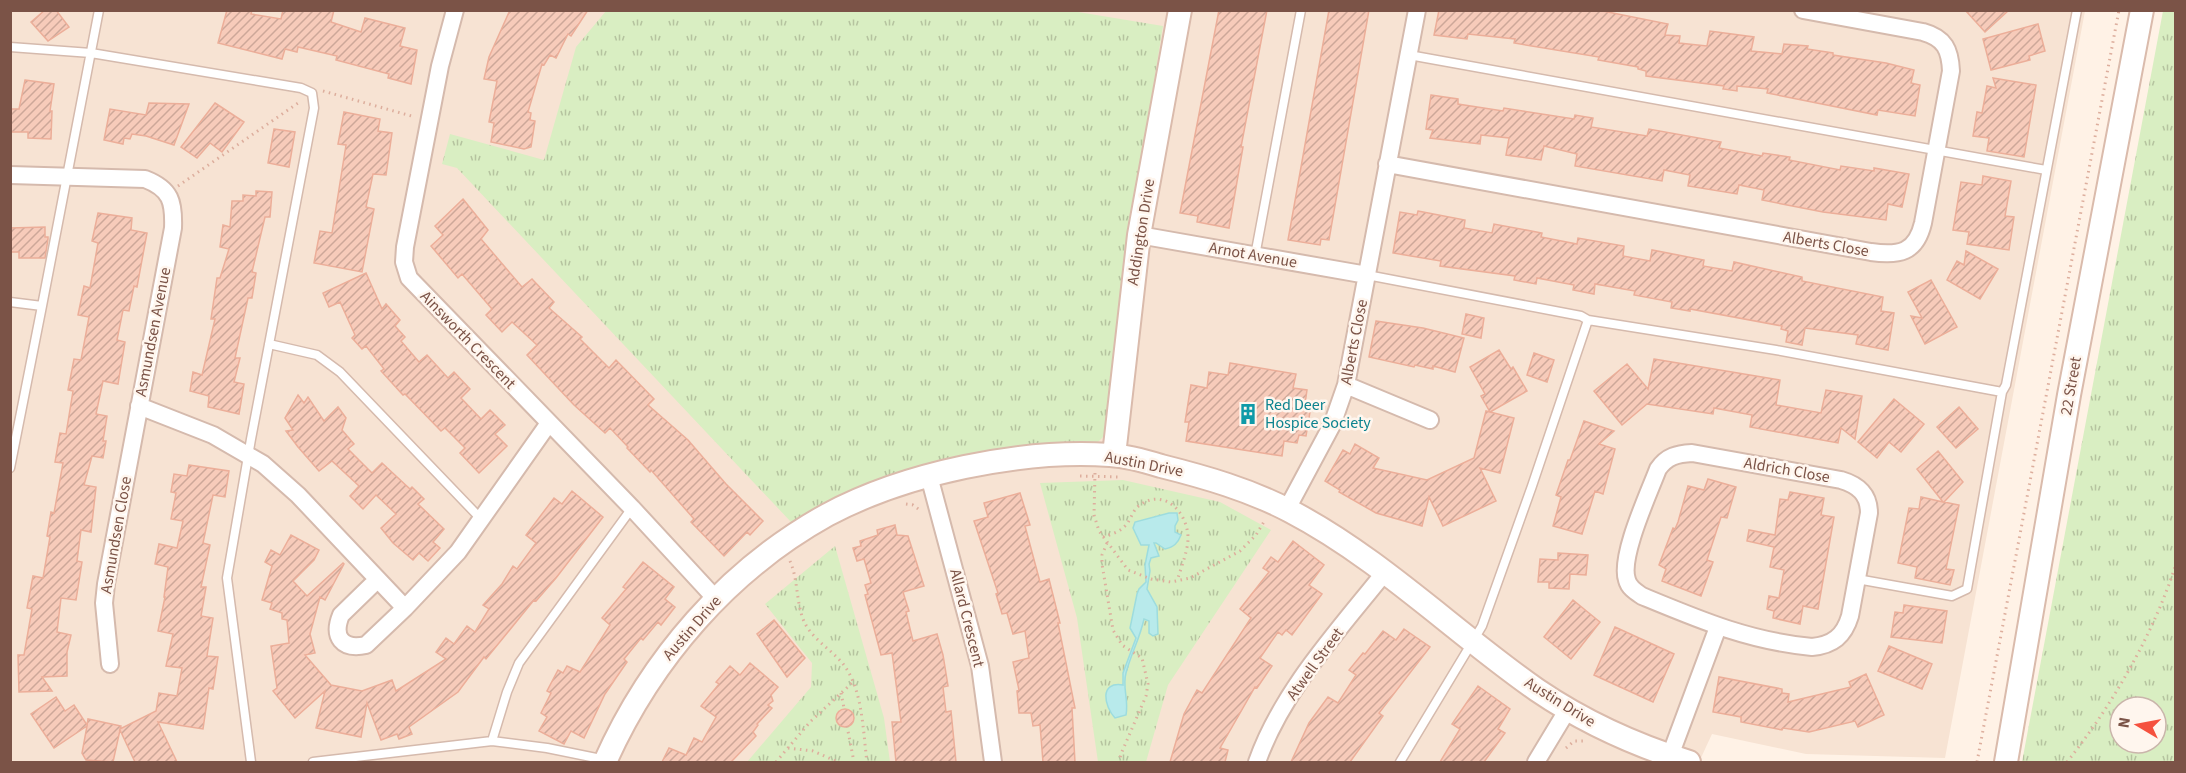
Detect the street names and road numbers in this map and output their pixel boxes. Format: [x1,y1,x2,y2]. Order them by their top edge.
street label: Addington Drive [1122,177,1160,287]
street label: Alberts Close [1781,226,1871,262]
street label: Arnot Avenue [1207,236,1299,274]
street label: Asmundsen Avenue [130,265,176,399]
street label: Ainsworth Crescent [415,286,521,395]
street label: Alberts Close [1335,297,1373,387]
street label: 22 Street [2055,354,2087,417]
street label: Austin Drive [1103,446,1185,482]
street label: Aldrich Close [1742,452,1832,488]
street label: Asmundsen Close [95,475,137,595]
street label: Allard Crescent [944,567,990,670]
street label: Austin Drive [658,591,726,665]
street label: Atwell Street [1281,623,1349,705]
street label: Austin Drive [1520,672,1600,732]

